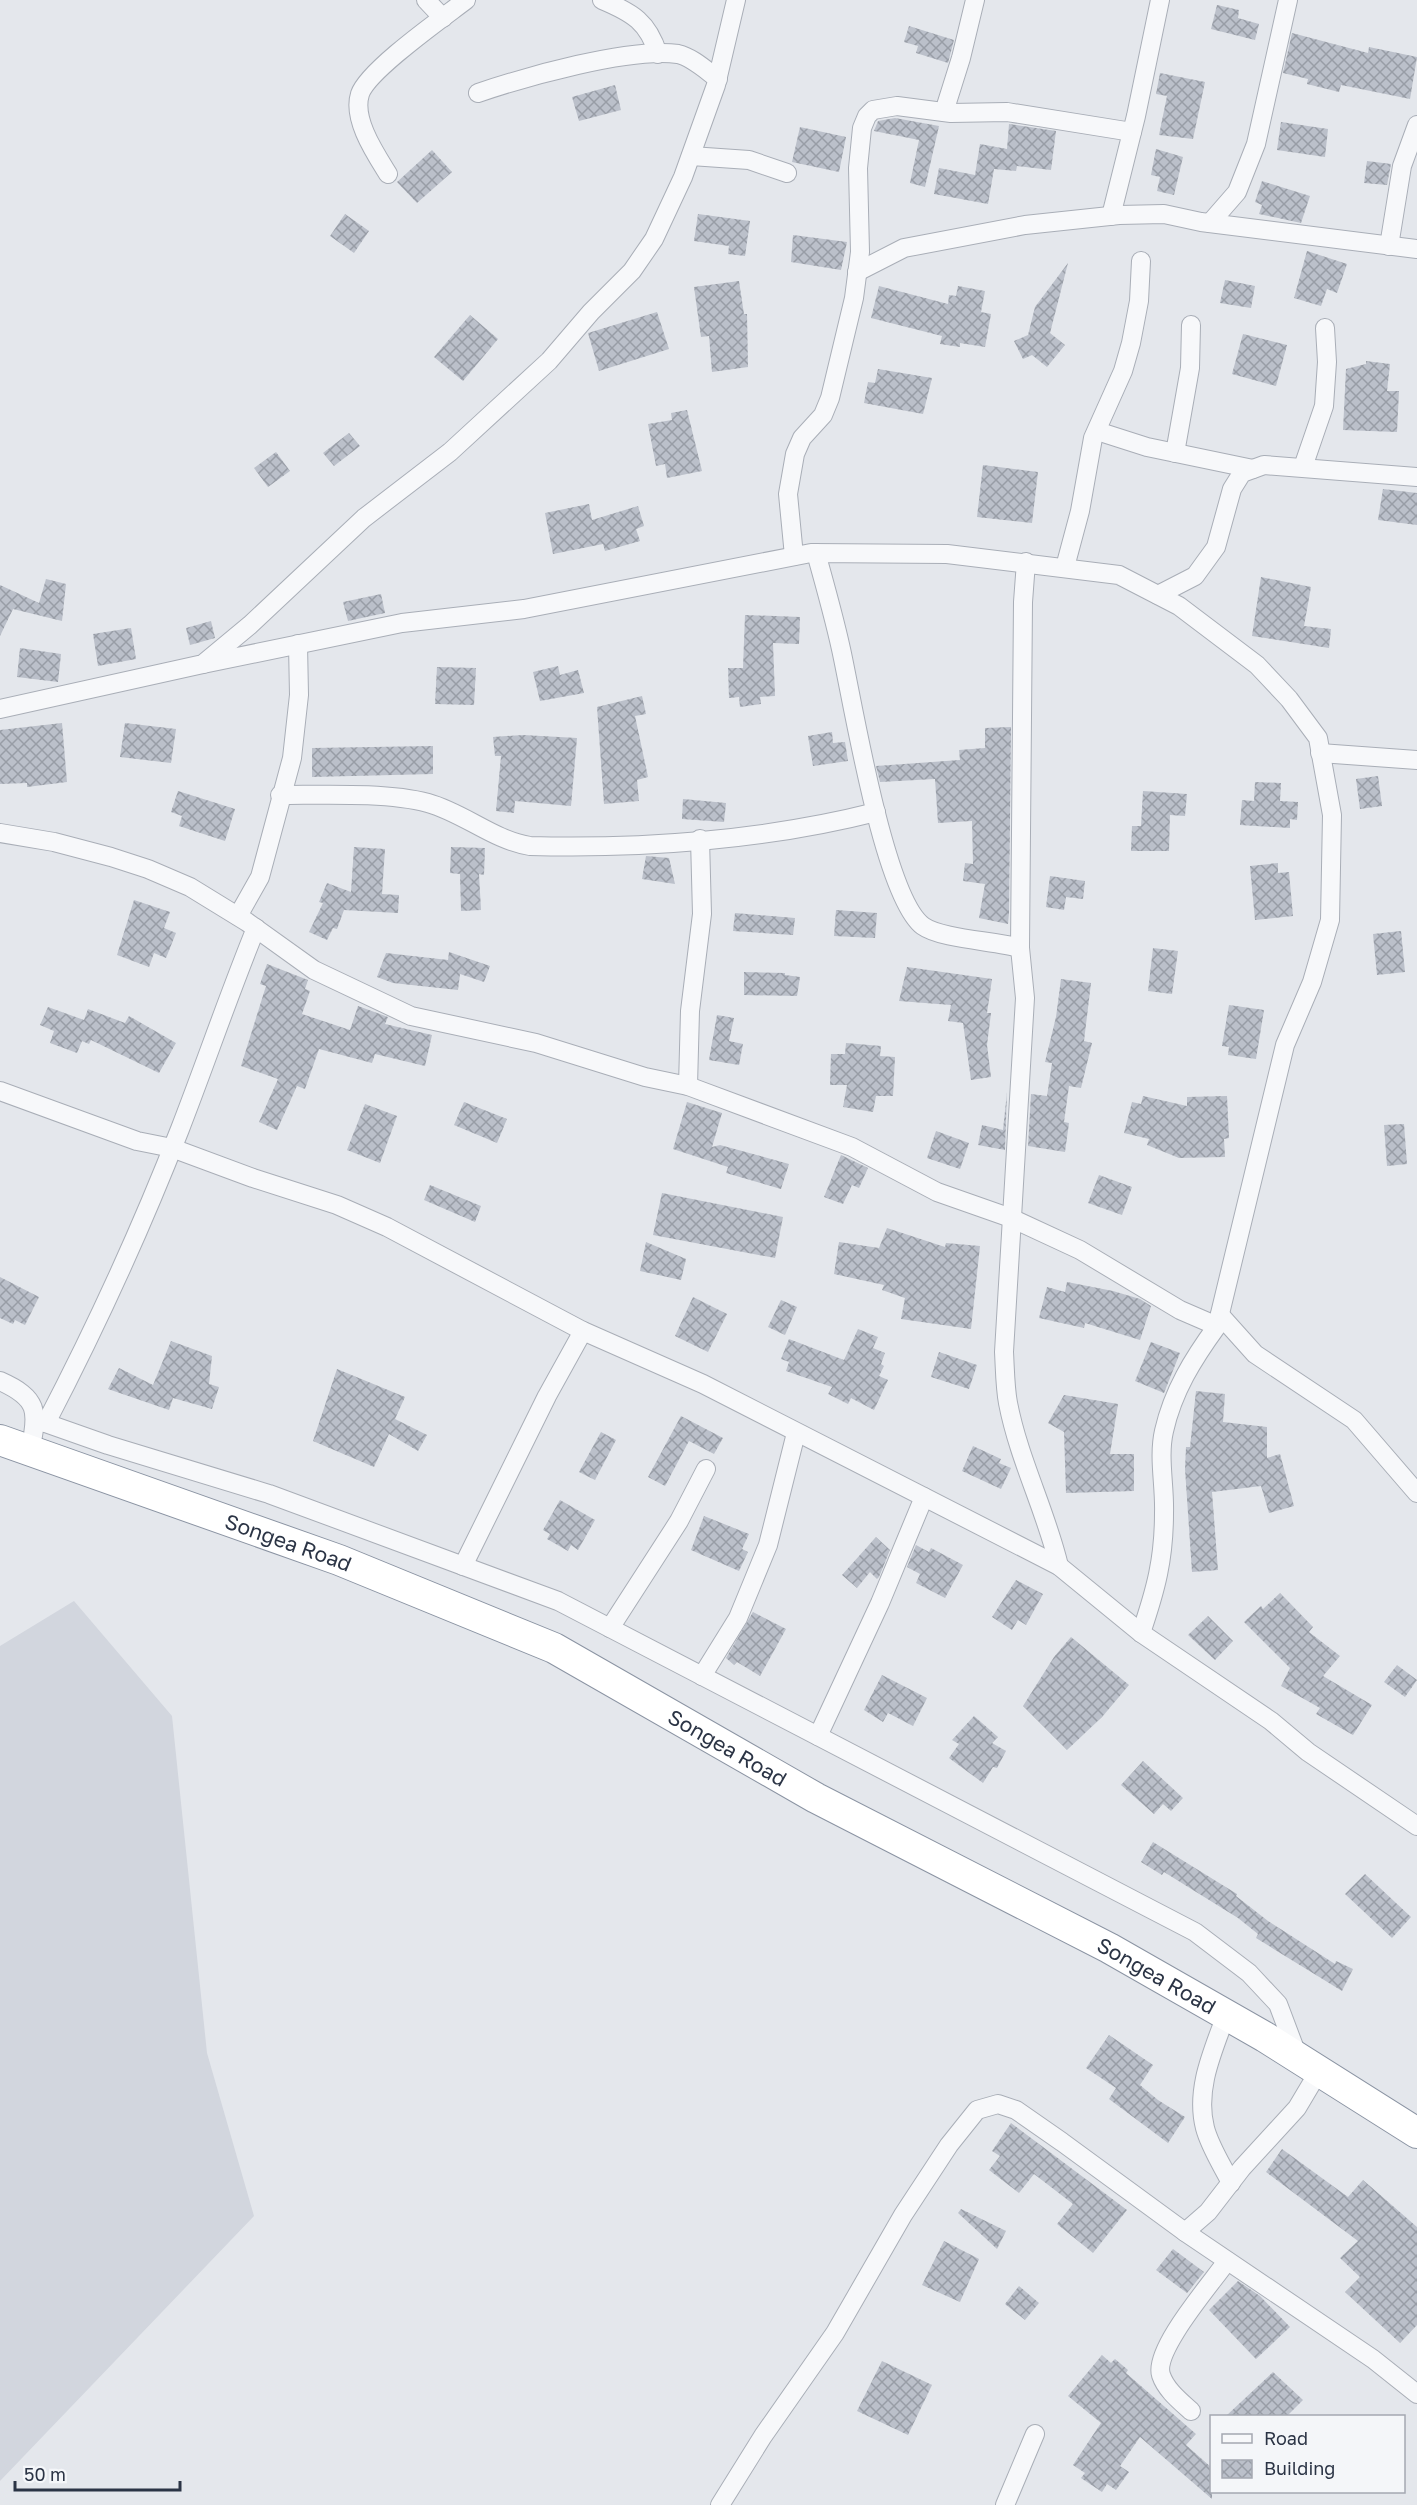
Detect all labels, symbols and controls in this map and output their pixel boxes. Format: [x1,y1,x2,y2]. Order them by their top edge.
street label: Songea Road [222,1508,356,1577]
street label: Songea Road [664,1703,792,1792]
street label: Songea Road [1093,1931,1221,2019]
legend [1210,2415,1405,2493]
text: Road [1264,2427,1308,2449]
scale bar [15,2454,180,2492]
text: Building [1264,2457,1335,2479]
text: 50 m [24,2463,66,2485]

